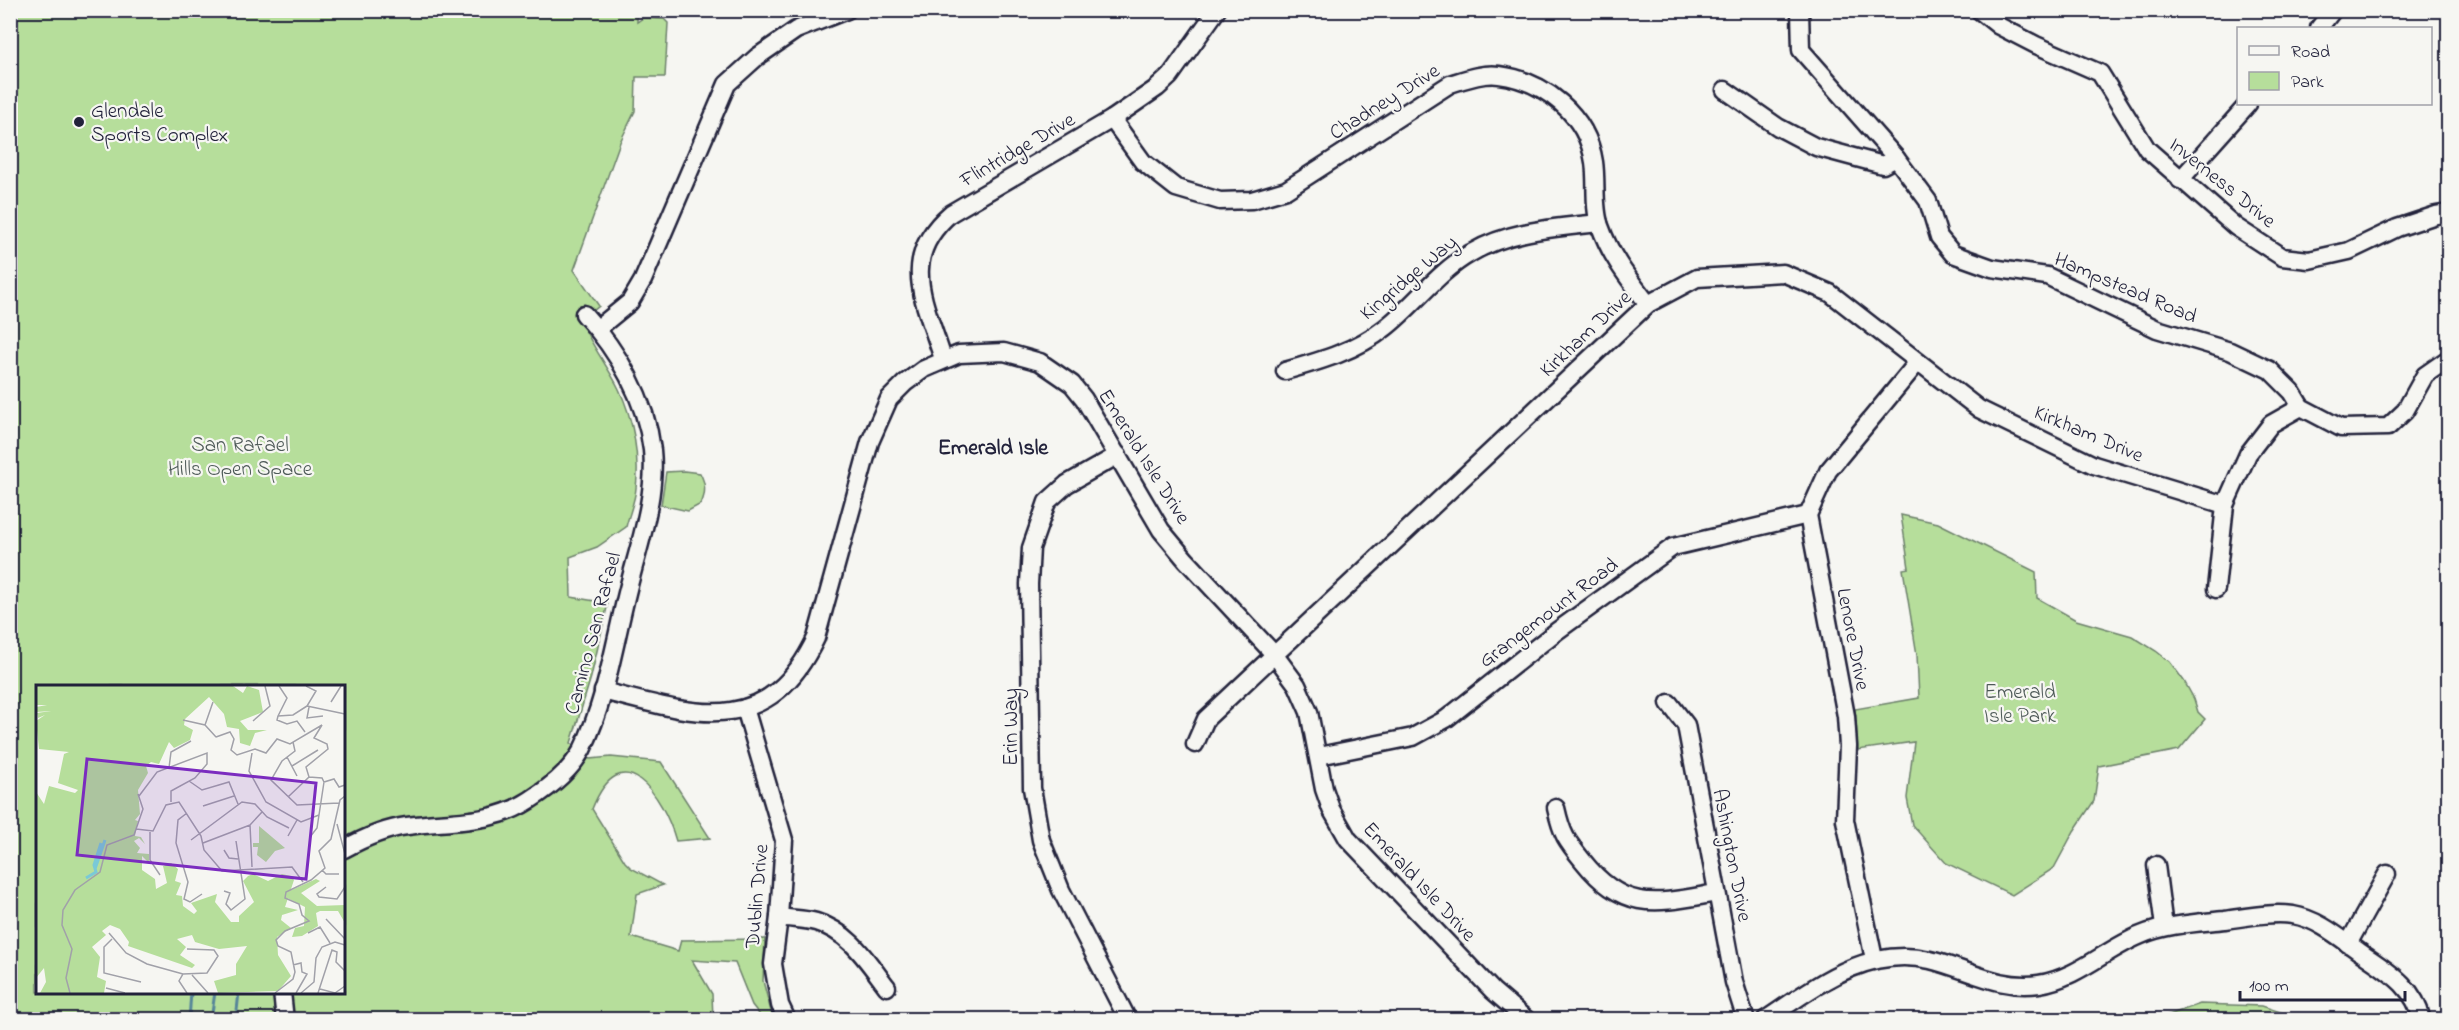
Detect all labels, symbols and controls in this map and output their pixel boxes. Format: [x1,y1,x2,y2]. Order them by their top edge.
legend [2237,27,2432,105]
text: Road [2291,40,2330,66]
street label: Chadney Drive [1324,56,1448,150]
text: Park [2291,70,2324,96]
place label: Glendale Sports Complex [91,97,228,151]
street label: Flintridge Drive [954,105,1083,198]
marker: Glendale Sports Complex [72,115,86,129]
street label: Inverness Drive [2162,131,2282,237]
street label: Kingridge Way [1354,229,1466,330]
street label: Hampstead Road [2049,245,2201,333]
street label: Kirkham Drive [1534,283,1640,385]
street label: Emerald Isle Drive [1090,384,1197,531]
street label: Kirkham Drive [2029,398,2148,472]
park label: San Rafael Hills Open Space [168,431,313,485]
district label: Emerald Isle [938,433,1049,465]
street label: Camino San Rafael [558,549,630,718]
street label: Grangemount Road [1473,551,1627,678]
street label: Lenore Drive [1827,586,1877,694]
park label: Emerald Isle Park [1984,678,2057,732]
inset map [36,685,345,994]
street label: Erin Way [997,688,1029,766]
street label: Ashington Drive [1702,786,1759,925]
street label: Emerald Isle Drive [1355,816,1483,950]
street label: Dublin Drive [738,842,778,951]
scale bar [2240,964,2405,1002]
text: 100 m [2249,974,2289,1000]

